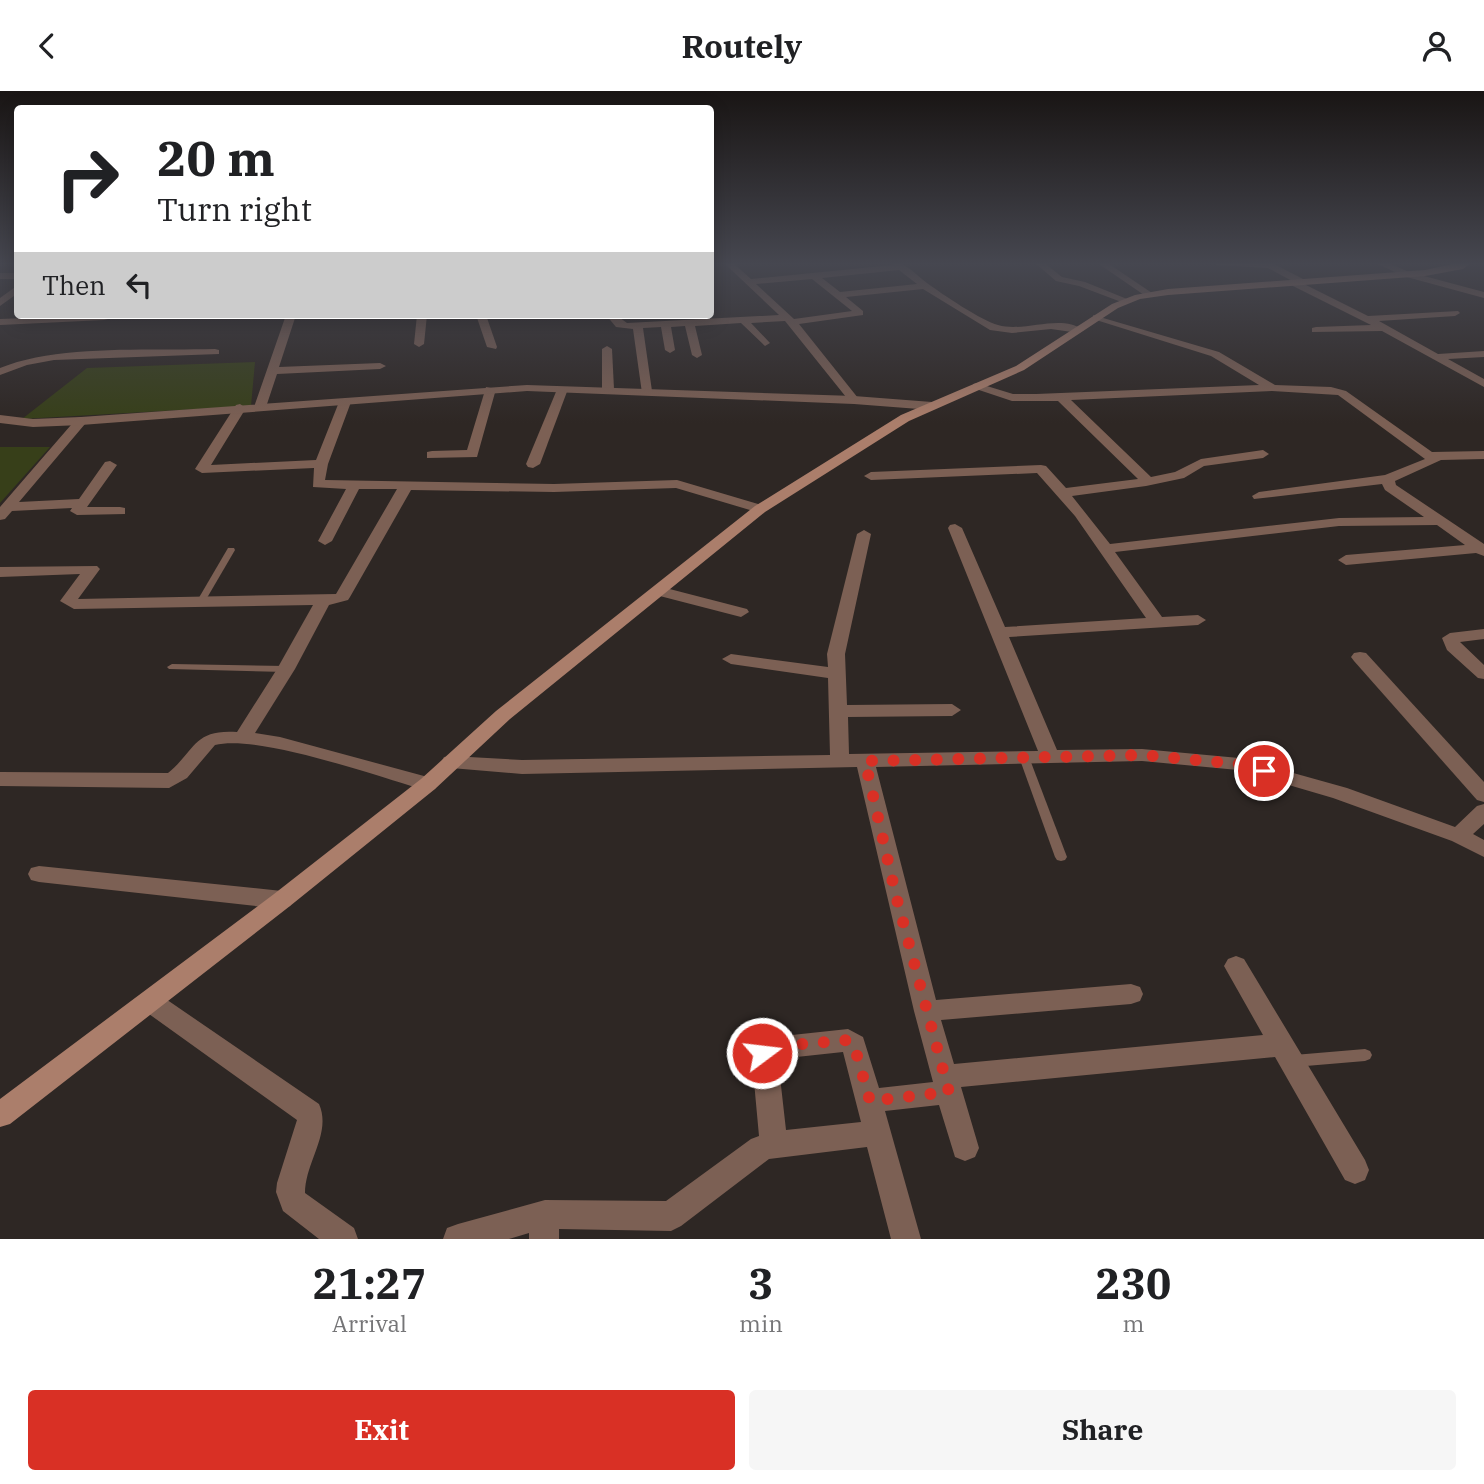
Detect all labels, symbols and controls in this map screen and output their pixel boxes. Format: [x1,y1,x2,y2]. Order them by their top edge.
text: Routely [682,25,802,67]
icon: back [28,27,66,65]
icon: person [1418,27,1456,65]
text: 20 m [157,126,275,189]
icon: right [42,133,133,224]
text: Turn right [157,188,312,230]
icon: left [120,266,158,304]
text: Then [42,268,106,302]
pin [1234,741,1294,801]
icon: arrive [1245,752,1283,790]
position arrow [725,1016,799,1090]
text: 21:27 [313,1256,426,1311]
text: 3 [748,1256,774,1311]
text: 230 [1096,1256,1171,1311]
text: Arrival [332,1308,407,1338]
text: min [739,1308,783,1338]
text: m [1122,1308,1144,1338]
button: Exit [28,1390,735,1470]
button: Share [749,1390,1456,1470]

